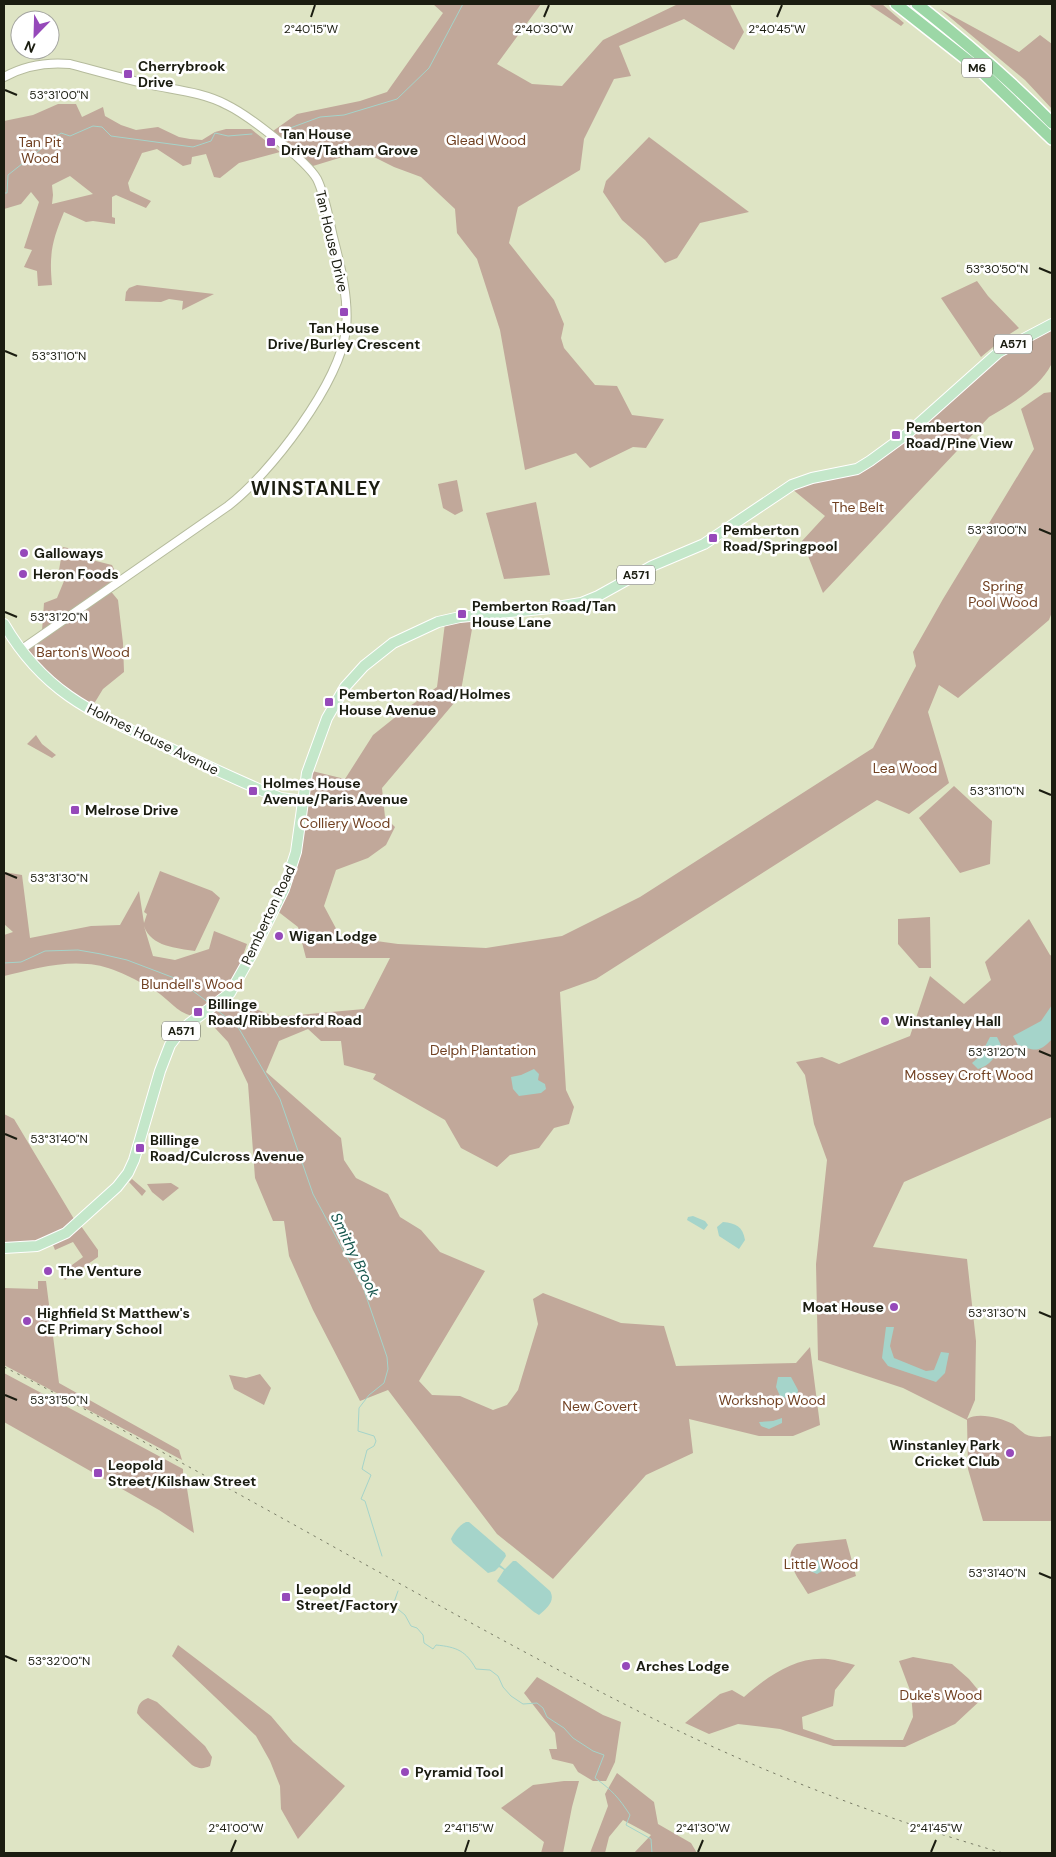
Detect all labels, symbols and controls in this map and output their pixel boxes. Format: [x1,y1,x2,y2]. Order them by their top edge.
north arrow [10,10,60,60]
text: 2°40'15"W [284,21,339,37]
text: 2°40'30"W [515,21,574,37]
text: 2°40'45"W [748,21,806,37]
text: N [22,37,38,57]
place label: Cherrybrook Drive [138,57,225,91]
road number: M6 [962,58,992,78]
marker: Cherrybrook Drive [122,68,134,80]
text: 53°31'00"N [29,87,89,103]
place label: Tan House Drive/Tatham Grove [281,125,418,159]
park label: Glead Wood [446,131,526,149]
park label: Tan Pit Wood [18,133,62,167]
marker: Tan House Drive/Tatham Grove [265,136,277,148]
street label: Tan House Drive [312,188,352,294]
text: 53°30'50"N [966,261,1028,277]
marker: Tan House Drive/Burley Crescent [338,306,350,318]
place label: Tan House Drive/Burley Crescent [268,319,420,353]
road number: A571 [994,334,1032,354]
text: 53°31'10"N [32,348,86,364]
place label: Pemberton Road/Pine View [906,418,1014,452]
marker: Pemberton Road/Pine View [890,429,902,441]
district label: WINSTANLEY [251,476,381,501]
park label: The Belt [832,498,884,516]
place label: Pemberton Road/Springpool [723,521,837,555]
text: 53°31'00"N [967,522,1027,538]
marker: Pemberton Road/Springpool [707,532,719,544]
place label: Galloways [34,544,104,562]
marker: Galloways [18,547,30,559]
place label: Heron Foods [33,565,119,583]
road number: A571 [617,566,655,584]
marker: Heron Foods [17,568,29,580]
park label: Spring Pool Wood [968,577,1038,611]
place label: Pemberton Road/Tan House Lane [472,597,616,631]
marker: Pemberton Road/Tan House Lane [456,608,468,620]
text: 53°31'20"N [30,609,88,625]
park label: Barton's Wood [36,643,130,661]
place label: Pemberton Road/Holmes House Avenue [339,685,511,719]
marker: Pemberton Road/Holmes House Avenue [323,696,335,708]
street label: Holmes House Avenue [84,699,222,779]
park label: Lea Wood [873,759,937,777]
place label: Holmes House Avenue/Paris Avenue [263,774,408,808]
text: 53°31'10"N [970,783,1024,799]
marker: Holmes House Avenue/Paris Avenue [247,785,259,797]
place label: Melrose Drive [85,801,178,819]
marker: Melrose Drive [69,804,81,816]
park label: Colliery Wood [300,814,390,832]
street label: Pemberton Road [237,862,299,968]
text: 53°31'30"N [30,870,88,886]
place label: Wigan Lodge [289,927,377,945]
marker: Wigan Lodge [273,930,285,942]
park label: Blundell's Wood [141,975,243,993]
place label: Billinge Road/Ribbesford Road [208,995,362,1029]
marker: Billinge Road/Ribbesford Road [192,1006,204,1018]
place label: Winstanley Hall [895,1012,1001,1030]
marker: Winstanley Hall [879,1015,891,1027]
road number: A571 [162,1021,200,1040]
park label: Delph Plantation [430,1041,536,1059]
text: 53°31'20"N [968,1044,1026,1060]
park label: Mossey Croft Wood [905,1066,1033,1084]
text: 53°31'40"N [30,1131,88,1147]
place label: Billinge Road/Culcross Avenue [150,1131,304,1165]
marker: Billinge Road/Culcross Avenue [134,1142,146,1154]
water label: Smithy Brook [326,1209,384,1301]
place label: The Venture [58,1262,142,1280]
marker: The Venture [42,1265,54,1277]
place label: Moat House [803,1298,884,1316]
marker: Moat House [888,1301,900,1313]
place label: Highfield St Matthew's CE Primary School [37,1304,190,1338]
text: 53°31'30"N [968,1305,1026,1321]
marker: Highfield St Matthew's CE Primary School [21,1315,33,1327]
park label: Workshop Wood [718,1391,826,1409]
text: 53°31'50"N [30,1392,88,1408]
park label: New Covert [562,1397,638,1415]
place label: Winstanley Park Cricket Club [889,1436,1000,1470]
marker: Winstanley Park Cricket Club [1004,1447,1016,1459]
place label: Leopold Street/Kilshaw Street [108,1456,256,1490]
marker: Leopold Street/Kilshaw Street [92,1467,104,1479]
park label: Little Wood [784,1555,858,1573]
text: 53°31'40"N [968,1565,1026,1581]
place label: Leopold Street/Factory [296,1580,399,1614]
marker: Leopold Street/Factory [280,1591,292,1603]
text: 53°32'00"N [28,1653,90,1669]
place label: Arches Lodge [636,1657,730,1675]
marker: Arches Lodge [620,1660,632,1672]
park label: Duke's Wood [900,1686,982,1704]
place label: Pyramid Tool [415,1763,503,1781]
marker: Pyramid Tool [399,1766,411,1778]
text: 2°41'00"W [208,1820,264,1836]
text: 2°41'15"W [444,1820,494,1836]
text: 2°41'30"W [676,1820,731,1836]
text: 2°41'45"W [910,1820,963,1836]

